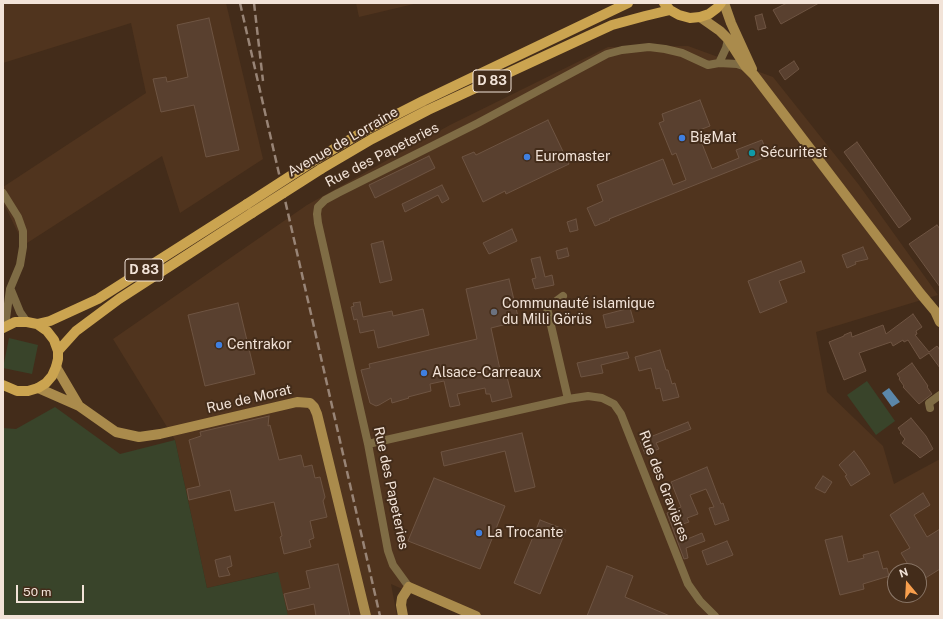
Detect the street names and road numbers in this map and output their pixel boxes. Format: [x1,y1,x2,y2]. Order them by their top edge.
road number: D 83 [473,70,511,92]
street label: Avenue de Lorraine [285,104,401,180]
street label: Rue des Papeteries [322,119,442,191]
road number: D 83 [125,259,163,281]
street label: Rue de Morat [205,381,293,417]
street label: Rue des Papeteries [370,425,412,551]
street label: Rue des Gravières [635,428,693,544]

